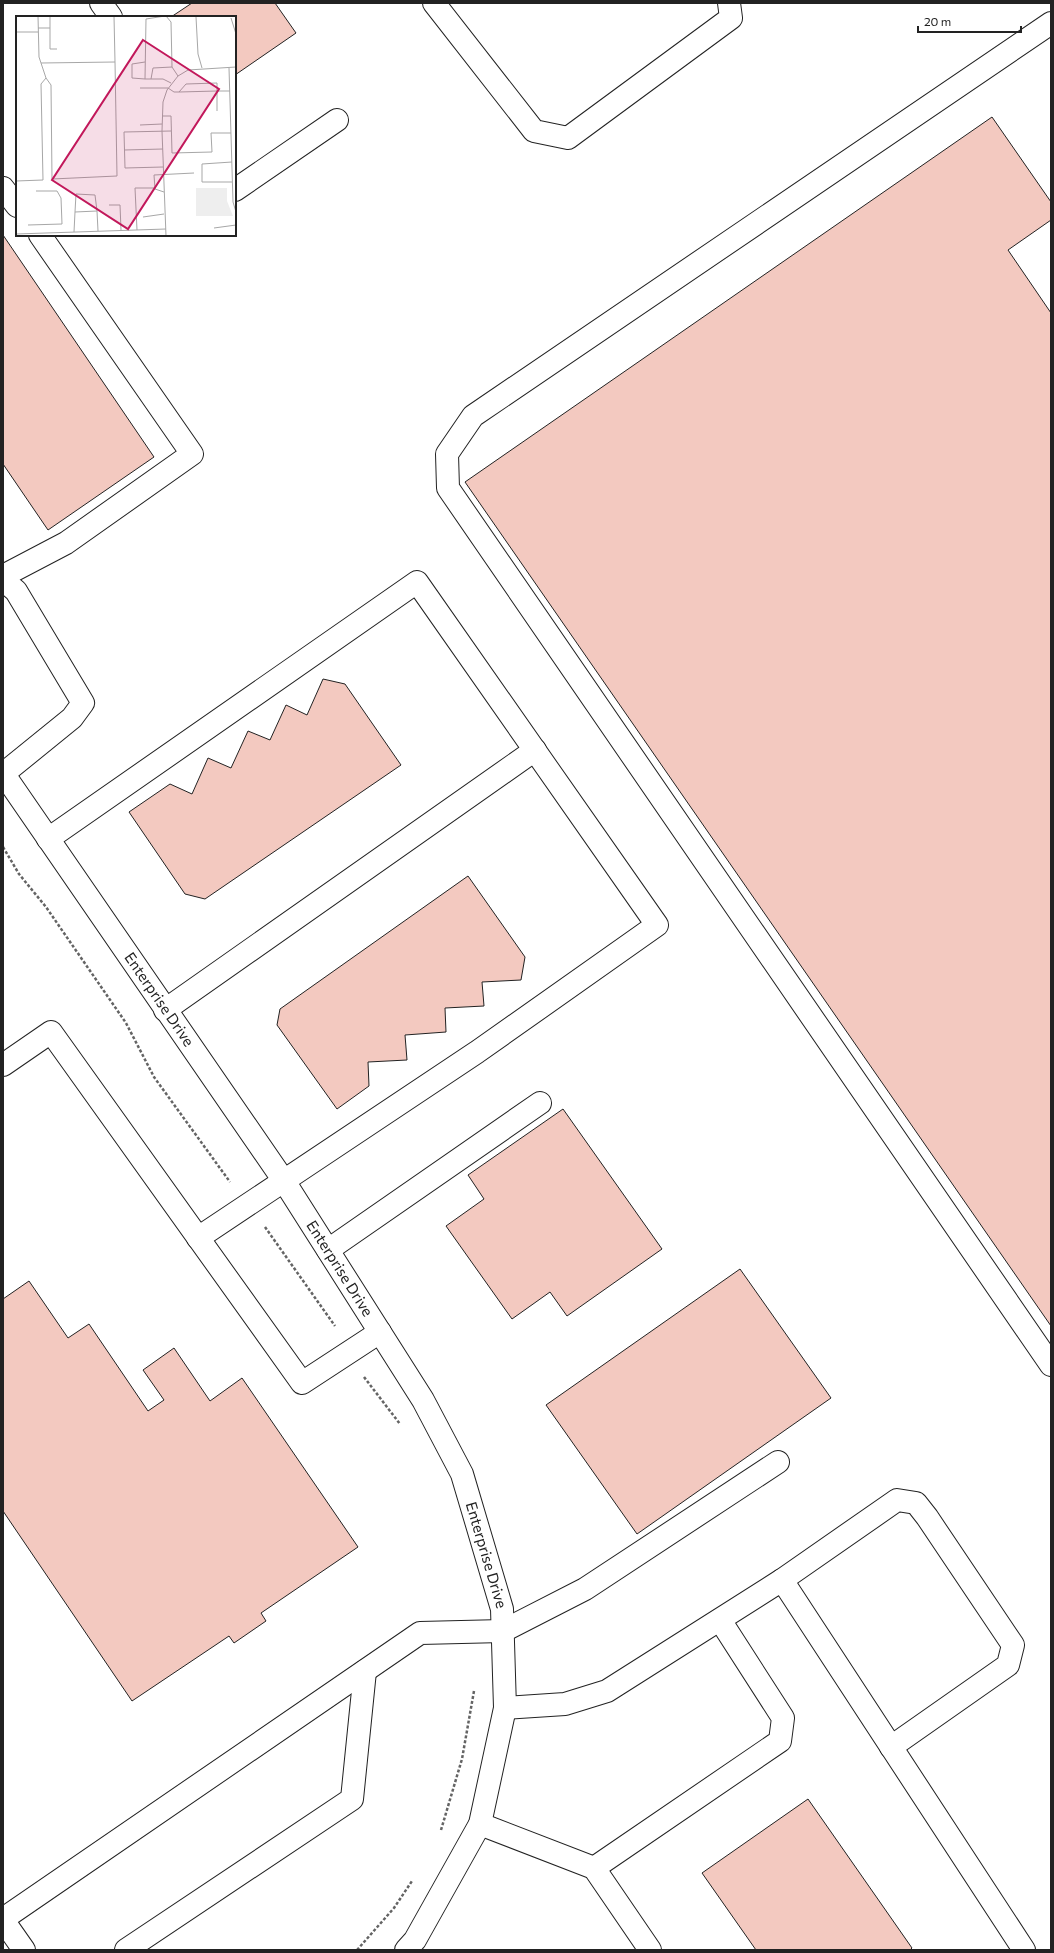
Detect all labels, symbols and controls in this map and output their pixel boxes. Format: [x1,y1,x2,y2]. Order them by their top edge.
scale bar [918,8,1021,34]
text: 20 m [924,14,951,28]
inset map [16,16,236,236]
street label: Enterprise Drive [121,948,198,1049]
street label: Enterprise Drive [303,1217,378,1319]
street label: Enterprise Drive [463,1499,511,1610]

